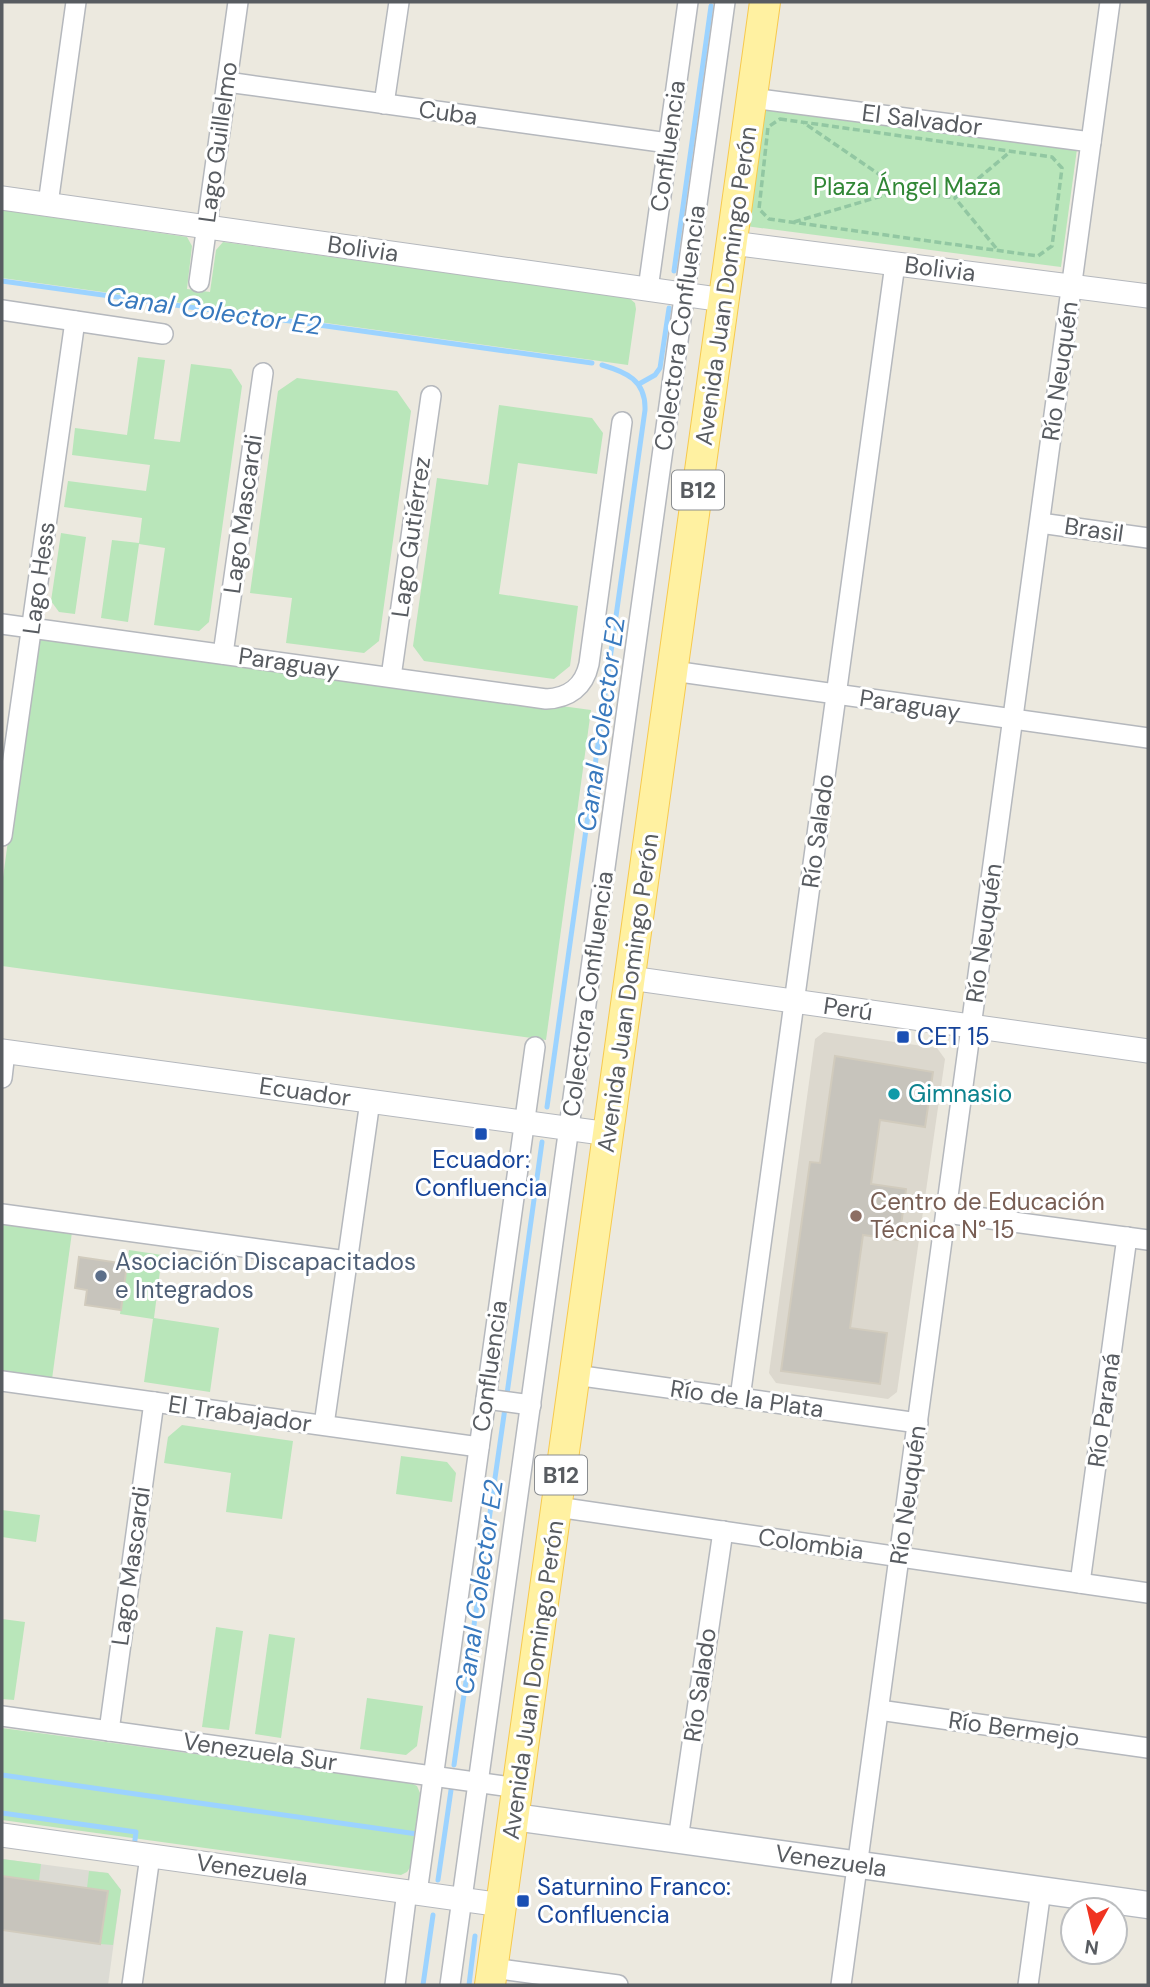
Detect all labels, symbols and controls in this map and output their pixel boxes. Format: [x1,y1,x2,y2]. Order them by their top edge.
street label: Lago Guillelmo [191,59,244,224]
street label: Confluencia [643,78,692,214]
street label: Cuba [417,93,479,132]
street label: El Salvador [860,97,984,142]
street label: Avenida Juan Domingo Perón [688,124,763,447]
park label: Plaza Ángel Maza [813,171,1001,202]
street label: Colectora Confluencia [647,203,712,453]
street label: Bolivia [326,228,401,269]
street label: Bolivia [903,249,977,288]
water label: Canal Colector E2 [104,279,324,343]
street label: Río Neuquén [1034,299,1085,443]
street label: Lago Mascardi [216,432,269,596]
street label: Lago Gutiérrez [384,455,437,619]
road number: B12 [672,470,724,510]
street label: Brasil [1062,510,1126,549]
street label: Lago Hess [15,520,62,636]
water label: Canal Colector E2 [569,614,633,834]
street label: Paraguay [237,640,342,685]
street label: Paraguay [858,682,963,727]
street label: Río Salado [794,772,841,890]
street label: Avenida Juan Domingo Perón [590,831,665,1154]
street label: Río Neuquén [958,861,1009,1005]
street label: Colectora Confluencia [555,869,620,1119]
street label: Perú [821,990,875,1027]
place label: CET 15 [917,1021,990,1052]
marker: CET 15 [895,1029,911,1045]
street label: Ecuador [257,1070,353,1113]
place label: Gimnasio [908,1078,1012,1109]
marker: Gimnasio [886,1086,902,1102]
marker: Ecuador: Confluencia [473,1126,489,1142]
place label: Ecuador: Confluencia [415,1144,547,1203]
place label: Centro de Educación Técnica N° 15 [870,1186,1105,1245]
marker: Centro de Educación Técnica N° 15 [848,1208,864,1224]
place label: Asociación Discapacitados e Integrados [115,1246,416,1305]
marker: Asociación Discapacitados e Integrados [93,1268,109,1284]
street label: Confluencia [465,1298,514,1434]
street label: Río Paraná [1080,1351,1127,1469]
street label: Río de la Plata [668,1372,826,1425]
street label: El Trabajador [166,1388,314,1439]
street label: Río Neuquén [882,1423,933,1567]
road number: B12 [535,1456,587,1494]
water label: Canal Colector E2 [447,1477,511,1697]
street label: Lago Mascardi [104,1484,157,1648]
street label: Avenida Juan Domingo Perón [495,1518,570,1841]
street label: Colombia [756,1521,866,1566]
street label: Río Salado [676,1626,723,1744]
street label: Río Bermejo [946,1704,1082,1753]
street label: Venezuela Sur [181,1725,339,1778]
street label: Venezuela [773,1837,889,1884]
street label: Venezuela [194,1846,310,1893]
place label: Saturnino Franco: Confluencia [537,1871,731,1930]
marker: Saturnino Franco: Confluencia [515,1893,531,1909]
north arrow [1059,1896,1129,1966]
text: N [1083,1934,1100,1961]

